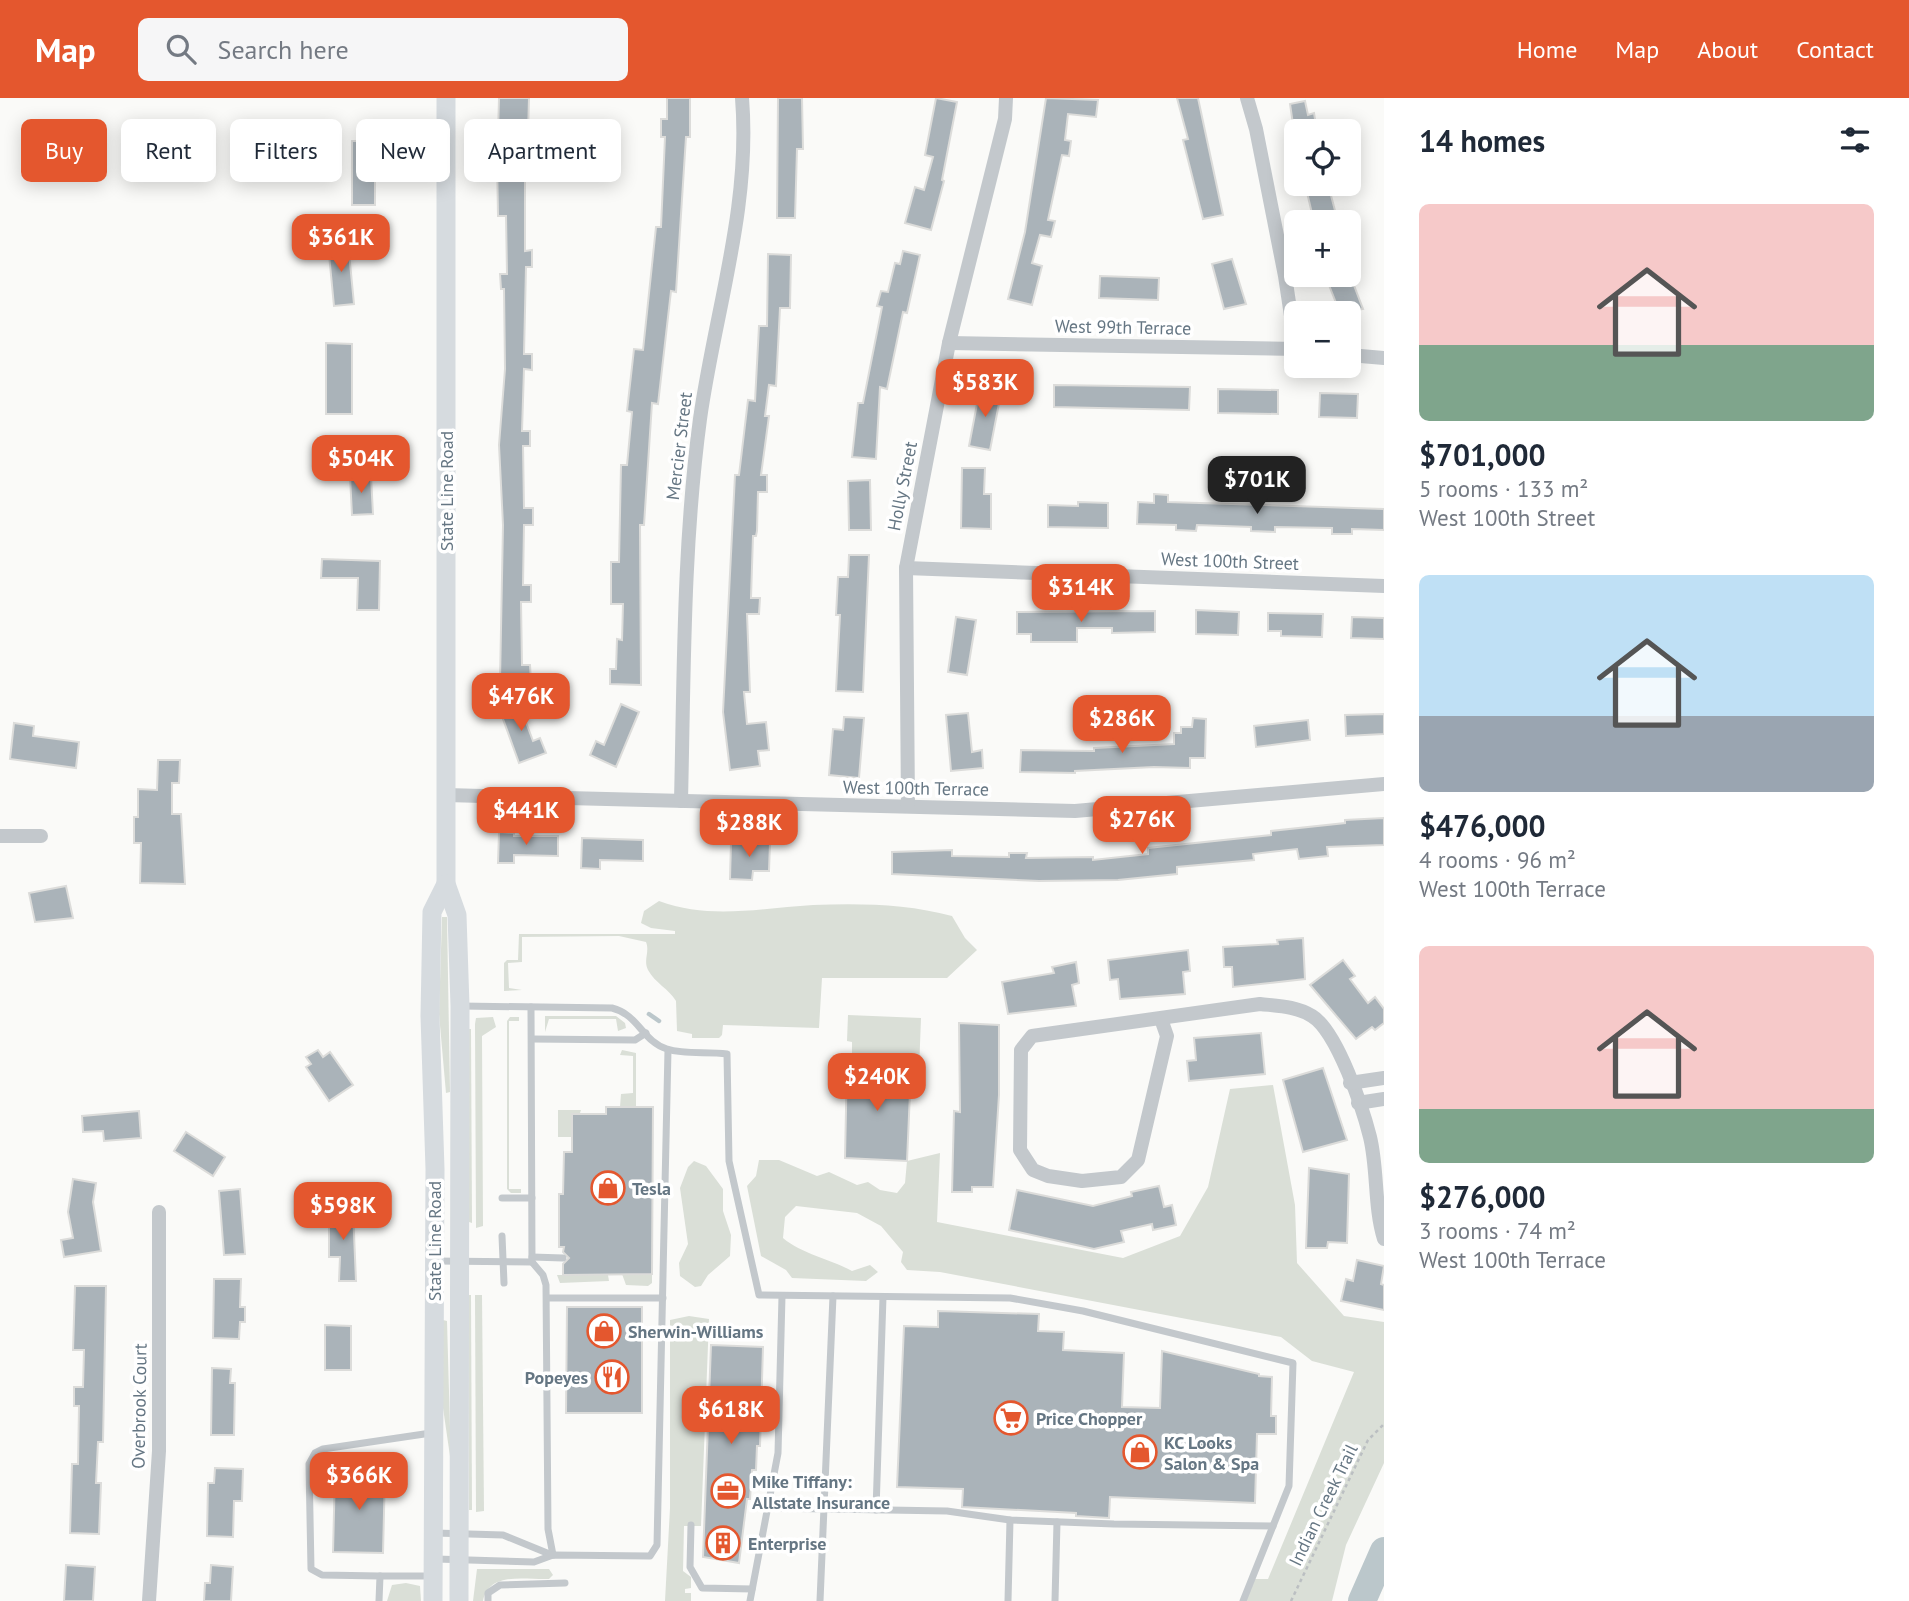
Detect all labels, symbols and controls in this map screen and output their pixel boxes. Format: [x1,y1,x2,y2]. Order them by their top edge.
search box [138,18,628,81]
text: Map [35,28,96,71]
icon: search [162,30,200,68]
text: Search here [218,33,349,66]
text: Home [1517,34,1577,65]
text: Map [1615,34,1659,65]
text: About [1697,34,1758,65]
text: Contact [1796,34,1874,65]
chip: Buy [21,119,107,182]
chip: Rent [121,119,216,182]
chip: Filters [230,119,342,182]
chip: New [356,119,450,182]
chip: Apartment [464,119,621,182]
map controls [1284,119,1361,378]
button: locate [1284,119,1361,196]
text: 14 homes [1419,121,1545,160]
icon: filters [1836,121,1874,159]
button: + [1284,210,1361,287]
pin: $361K [292,214,390,274]
text: $361K [308,222,374,251]
icon: home [1584,249,1710,375]
button: − [1284,301,1361,378]
street label: West 99th Terrace [1055,314,1191,340]
pin: $583K [936,360,1034,419]
text: $583K [952,367,1018,396]
street label: Mercier Street [661,391,697,501]
street label: State Line Road [435,431,458,551]
text: $701,000 [1419,435,1546,474]
pin: $504K [312,436,410,495]
street label: Holly Street [882,439,922,533]
text: $504K [328,443,394,472]
pin: $701K [1208,456,1306,516]
text: $701K [1224,464,1290,493]
text: 5 rooms · 133 m² [1419,474,1588,503]
text: West 100th Street [1419,503,1595,532]
street label: West 100th Street [1161,547,1299,575]
pin: $314K [1032,564,1130,624]
text: $314K [1048,572,1114,601]
icon: home [1584,620,1710,746]
pin: $476K [472,674,570,733]
text: $476K [488,681,554,710]
pin: $286K [1073,696,1171,755]
text: $286K [1089,703,1155,732]
street label: West 100th Terrace [843,775,989,801]
pin: $441K [477,788,575,847]
text: $441K [493,795,559,824]
pin: $276K [1093,796,1191,856]
pin: $288K [700,800,798,859]
text: $276K [1109,804,1175,833]
text: $476,000 [1419,806,1546,845]
text: $288K [716,807,782,836]
text: 4 rooms · 96 m² [1419,845,1576,874]
text: West 100th Terrace [1419,874,1606,903]
icon: home [1584,991,1710,1117]
pin: $240K [828,1054,926,1113]
text: $240K [844,1061,910,1090]
shop icon: Tesla [589,1169,627,1207]
place label: Tesla [632,1177,671,1200]
text: $276,000 [1419,1177,1546,1216]
street label: State Line Road [423,1181,446,1301]
pin: $598K [294,1182,392,1242]
text: $598K [310,1190,376,1219]
text: 3 rooms · 74 m² [1419,1216,1576,1245]
text: West 100th Terrace [1419,1245,1606,1274]
shop icon: Sherwin-Williams [585,1312,623,1350]
place label: Sherwin-Williams [628,1320,764,1343]
street label: Overbrook Court [126,1343,152,1469]
restaurant icon: Popeyes [593,1358,631,1396]
place label: Popeyes [525,1366,588,1389]
pin: $618K [682,1386,780,1446]
text: $618K [698,1394,764,1423]
supermarket icon: Price Chopper [992,1399,1030,1437]
place label: Price Chopper [1036,1407,1143,1430]
place label: KC Looks Salon & Spa [1164,1431,1259,1475]
shop icon: KC Looks Salon & Spa [1121,1433,1159,1471]
street label: Indian Creek Trail [1284,1440,1363,1570]
pin: $366K [310,1452,408,1512]
text: $366K [326,1460,392,1489]
place label: Mike Tiffany: Allstate Insurance [752,1470,890,1514]
office icon: Mike Tiffany: Allstate Insurance [709,1472,747,1510]
building icon: Enterprise [704,1524,742,1562]
place label: Enterprise [748,1532,826,1555]

